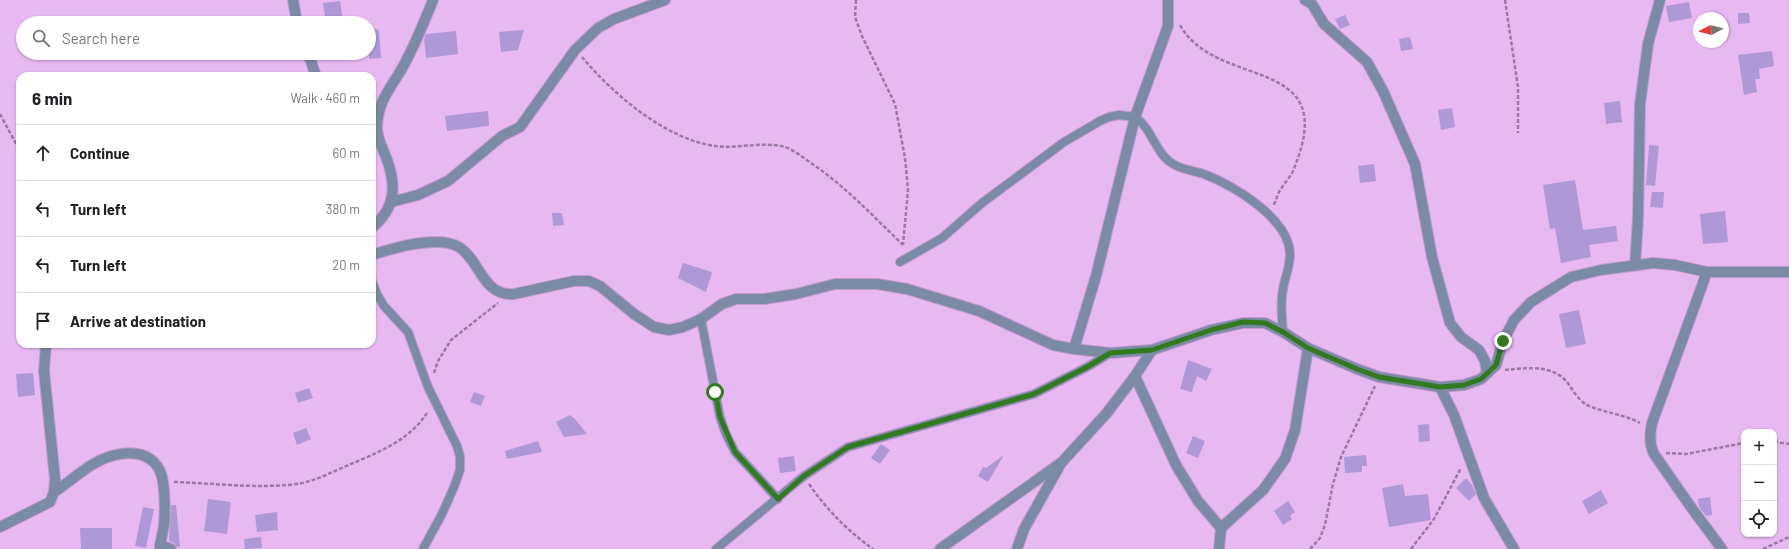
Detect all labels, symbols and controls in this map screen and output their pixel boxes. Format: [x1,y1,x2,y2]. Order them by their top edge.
north arrow [1693,12,1729,48]
search box [16,16,376,60]
icon: search [30,27,52,49]
text: Search here [62,29,140,47]
text: 6 min [32,88,72,108]
text: Walk · 460 m [291,90,360,106]
icon: ahead [32,142,54,164]
text: Continue [70,144,130,162]
text: 60 m [333,145,360,161]
icon: left [32,198,54,220]
text: Turn left [70,200,126,218]
text: 380 m [326,201,360,217]
icon: left [32,254,54,276]
text: Turn left [70,256,126,274]
text: 20 m [332,257,360,273]
icon: arrive [32,310,54,332]
text: Arrive at destination [70,312,206,330]
route end [1494,332,1512,350]
route start [706,383,724,401]
map controls [1741,429,1777,537]
button: + [1741,429,1777,465]
button: − [1741,465,1777,501]
button: locate [1741,501,1777,537]

